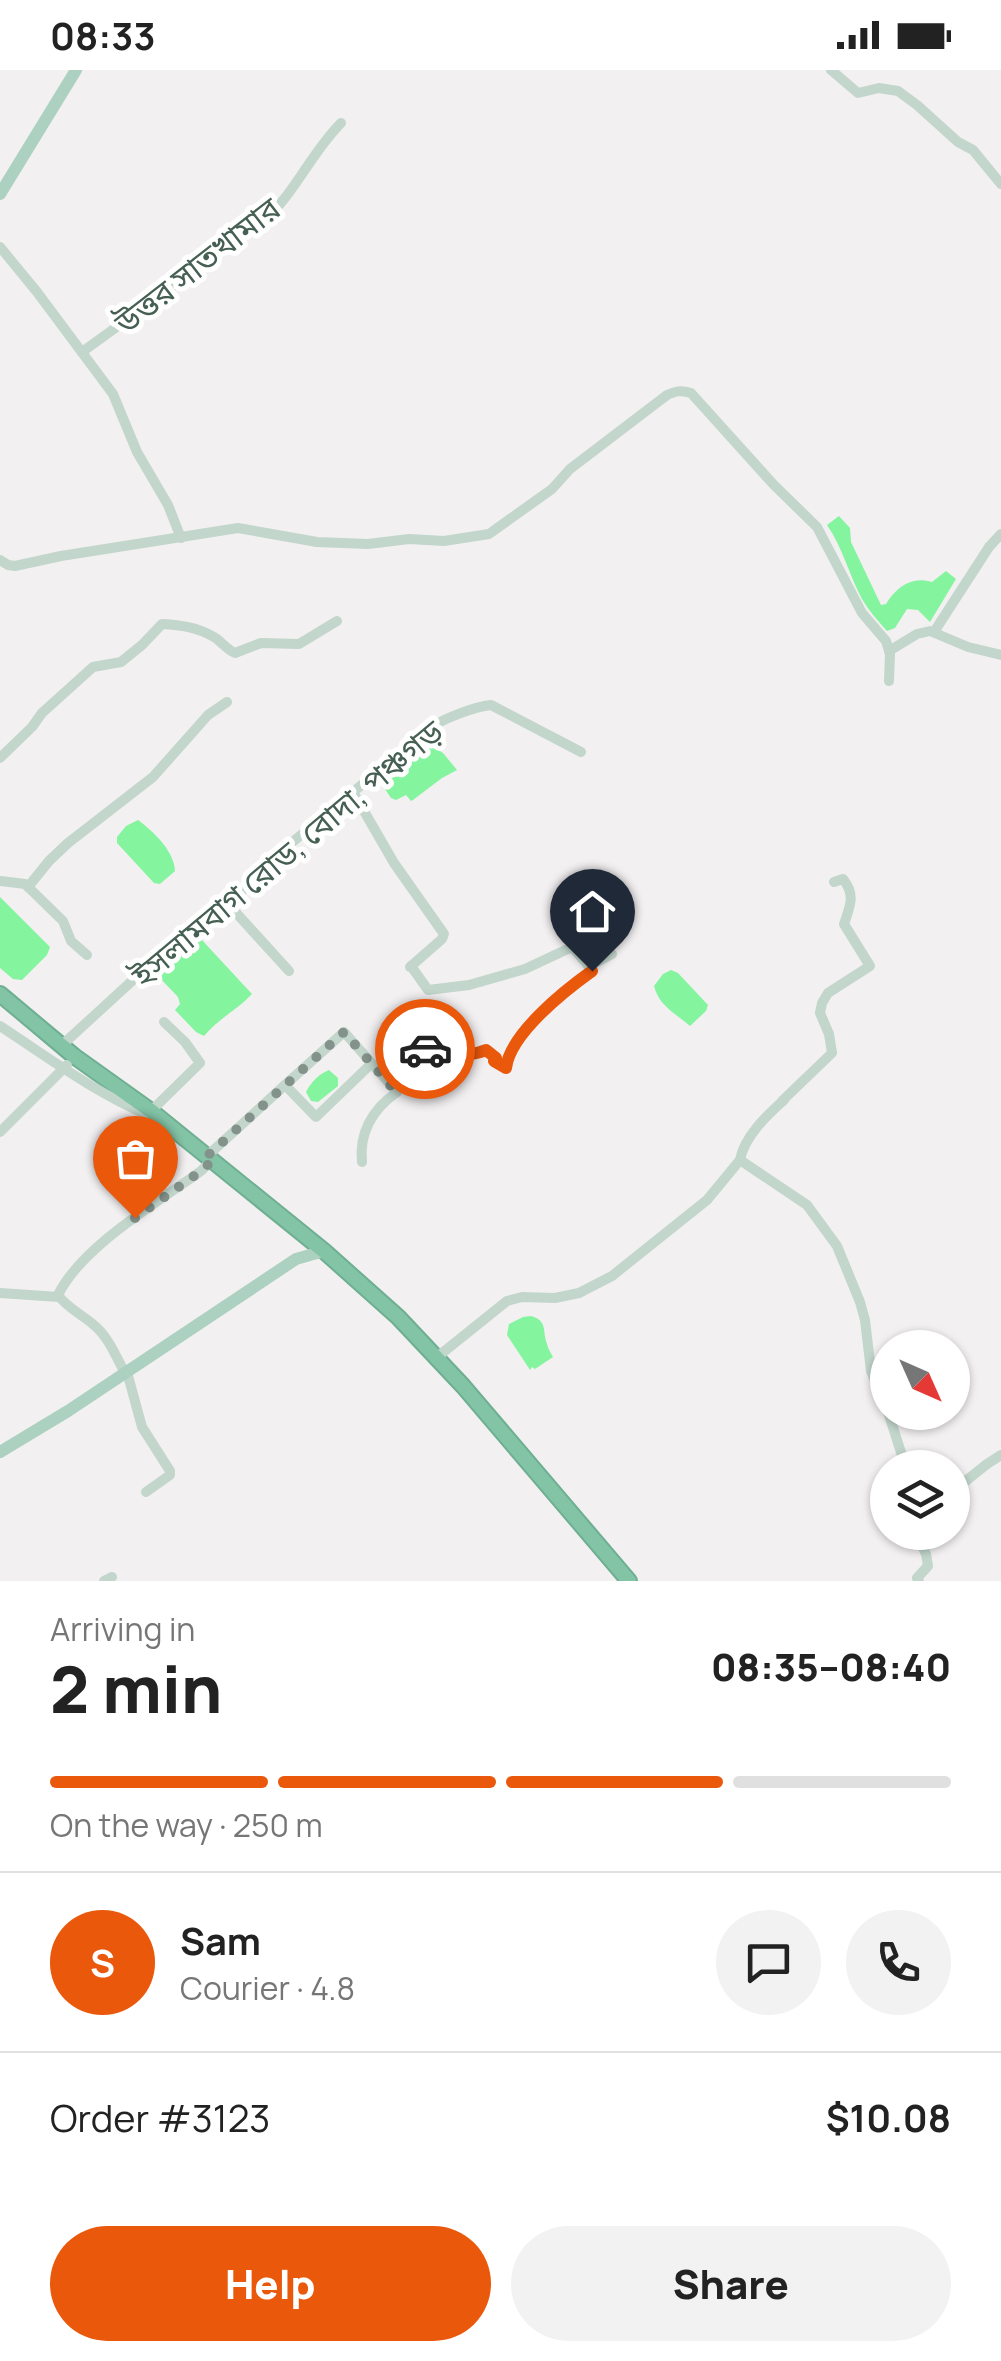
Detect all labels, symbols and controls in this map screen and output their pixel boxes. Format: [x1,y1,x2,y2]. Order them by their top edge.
text: 08:33 [50,9,156,61]
street label: উত্তর সাতখামার [104,186,290,344]
street label: ইসলামবাগ রোড, বোদা, পঞ্চগড় [121,709,453,997]
pin [550,869,635,972]
icon: home [565,884,620,939]
courier [375,999,475,1099]
icon: car [398,1022,453,1077]
pin [93,1116,178,1219]
icon: bag [108,1131,163,1186]
north arrow [870,1330,970,1430]
map controls [870,1330,970,1550]
button: layers [870,1450,970,1550]
text: Arriving in [50,1607,195,1651]
text: 08:35–08:40 [711,1640,951,1692]
text: 2 min [50,1644,222,1733]
text: On the way · 250 m [50,1803,323,1847]
button: chat [716,1910,821,2015]
button: phone [846,1910,951,2015]
text: Sam [180,1914,261,1966]
text: S [90,1936,115,1988]
text: Courier · 4.8 [180,1966,355,2010]
text: Order #3123 [50,2091,270,2143]
text: $10.08 [826,2091,951,2143]
button: Help [50,2226,491,2341]
button: Share [511,2226,951,2341]

